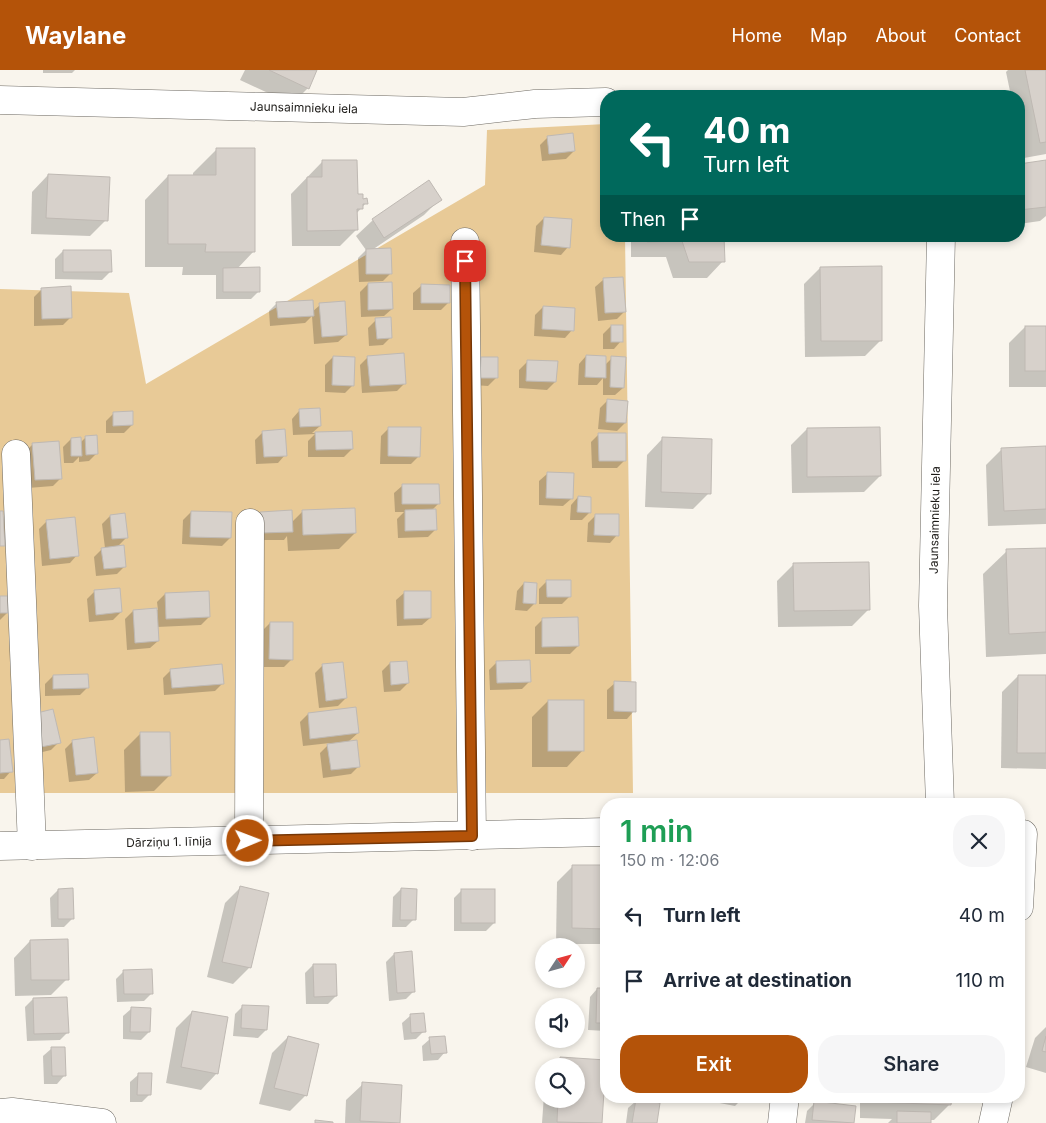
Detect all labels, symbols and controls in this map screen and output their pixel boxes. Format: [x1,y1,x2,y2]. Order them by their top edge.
text: Waylane [25,21,126,50]
text: Home [732,25,782,46]
text: Map [810,25,847,46]
text: About [875,25,926,46]
text: Contact [954,25,1021,46]
street label: Jaunsaimnieku iela [250,98,358,116]
text: 40 m [703,109,791,151]
icon: left [620,110,685,175]
text: Turn left [703,151,789,177]
icon: arrive [676,205,704,233]
text: Then [620,208,666,231]
pin [444,240,486,282]
icon: arrive [451,247,479,275]
street label: Jaunsaimnieku iela [926,466,943,574]
text: 1 min [620,813,693,849]
position arrow [221,814,273,866]
button: close [953,815,1005,867]
street label: Dārziņu 1. līnija [126,833,212,850]
text: 150 m · 12:06 [620,850,719,870]
icon: left [620,902,648,930]
text: Turn left [663,904,741,927]
text: 40 m [959,904,1005,927]
north arrow [535,938,585,988]
map controls [535,938,585,1108]
icon: arrive [620,967,648,995]
text: Arrive at destination [663,969,852,992]
text: 110 m [956,969,1005,992]
button: sound [535,998,585,1048]
button: Exit [620,1035,808,1093]
button: Share [818,1035,1005,1093]
button: search [535,1058,585,1108]

